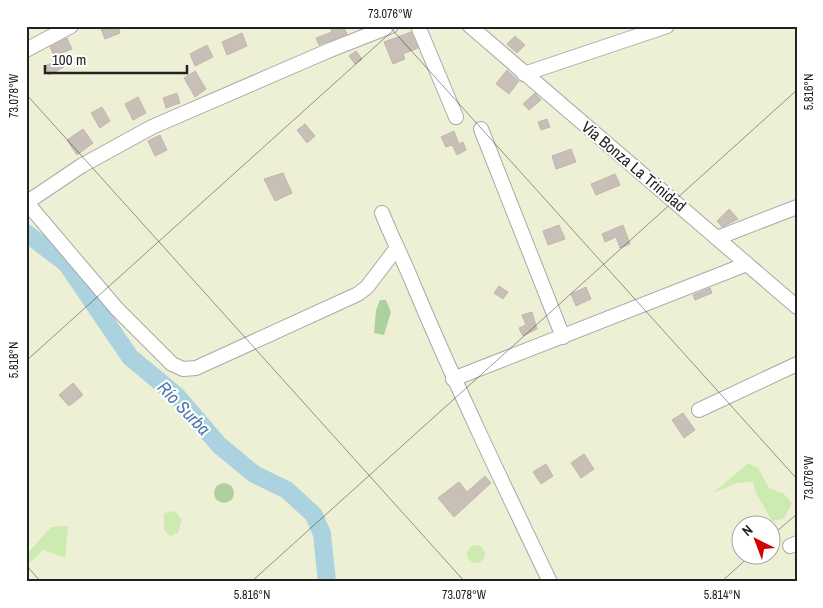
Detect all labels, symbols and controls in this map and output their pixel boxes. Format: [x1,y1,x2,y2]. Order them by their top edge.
text: 73.076°W [368,6,413,22]
scale bar [45,42,188,74]
text: 100 m [52,49,86,70]
text: 73.078°W [6,73,22,118]
text: 5.816°N [801,74,817,110]
street label: Vía Bonza La Trinidad [577,116,691,216]
text: 5.818°N [6,342,22,378]
water label: Río Surba [152,375,216,441]
text: 73.076°W [801,455,817,500]
north arrow [730,516,780,566]
text: N [738,521,756,540]
text: 5.816°N [234,587,270,603]
text: 73.078°W [442,587,487,603]
text: 5.814°N [704,587,740,603]

